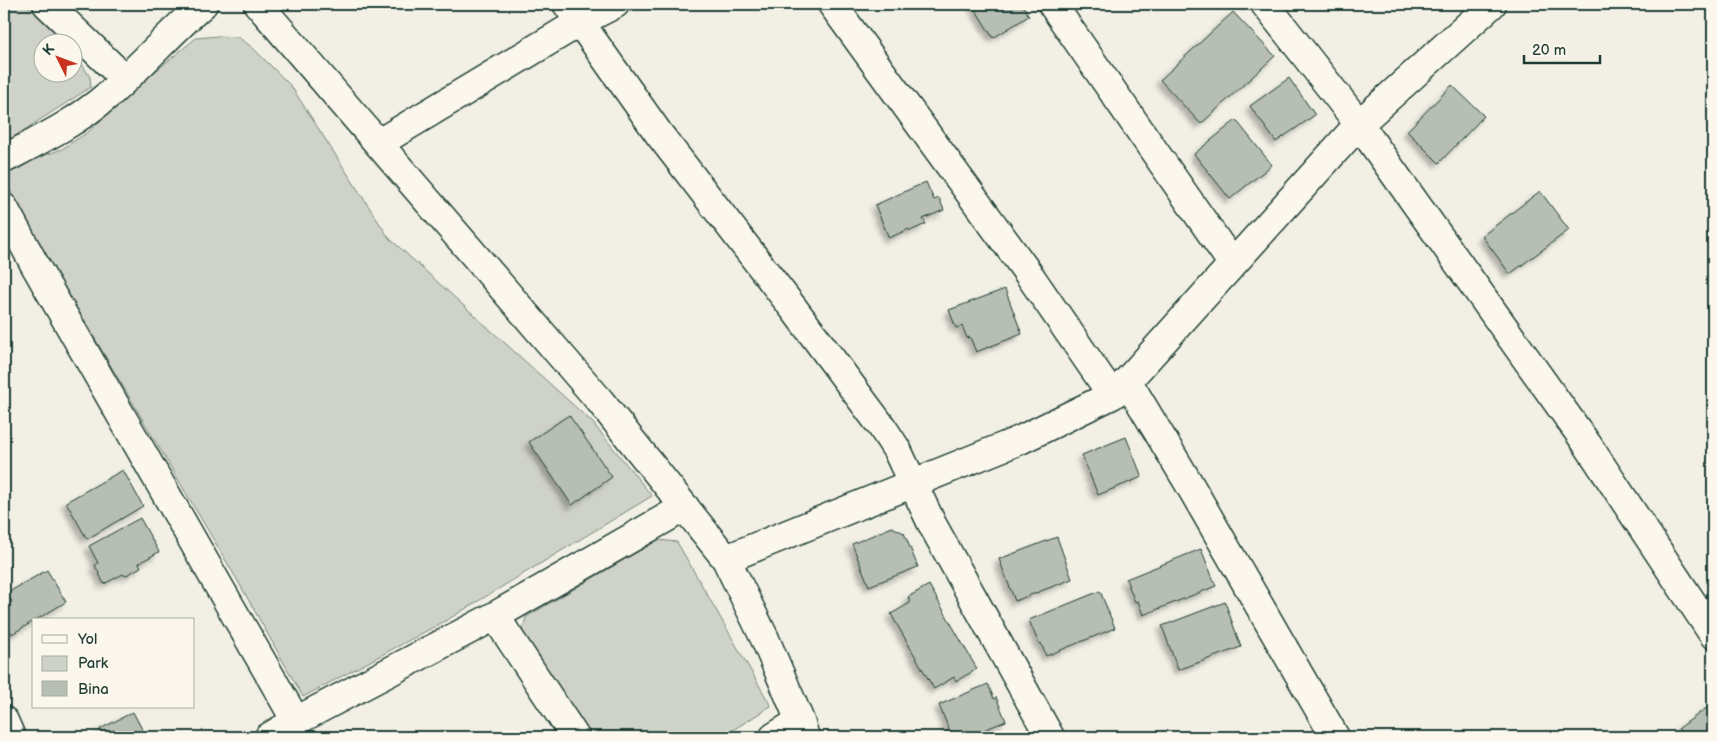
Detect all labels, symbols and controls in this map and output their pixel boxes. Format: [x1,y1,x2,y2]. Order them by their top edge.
north arrow [32,32,82,82]
scale bar [1524,32,1601,64]
text: K [39,40,59,59]
text: 20 m [1532,41,1566,60]
legend [32,618,195,708]
text: Yol [77,630,97,649]
text: Park [78,654,109,673]
text: Bina [78,680,109,699]

